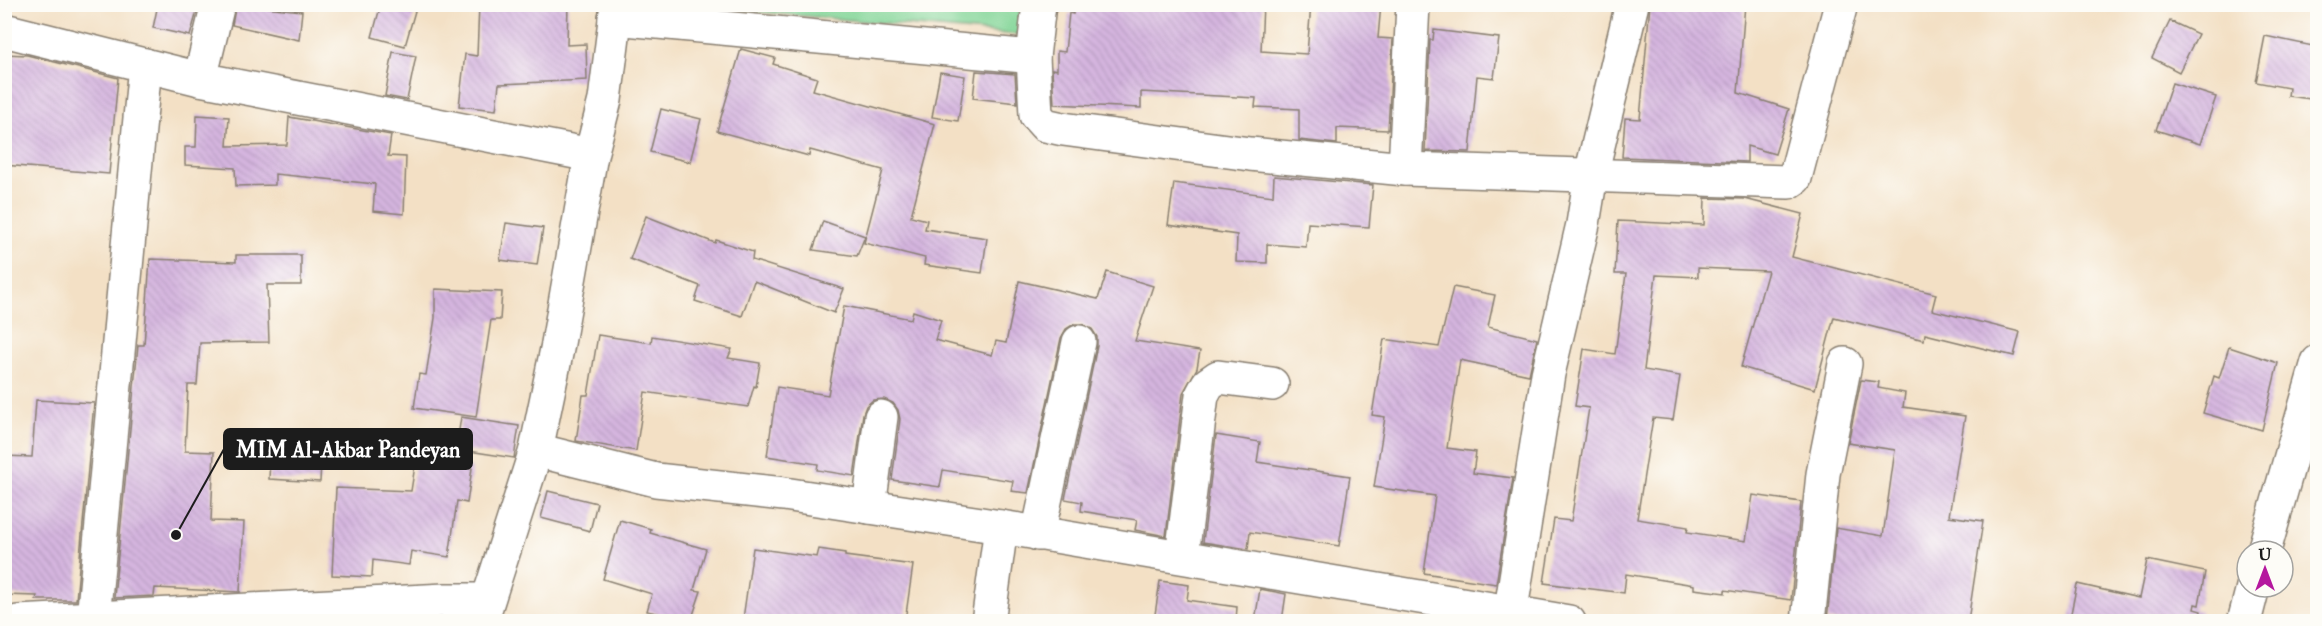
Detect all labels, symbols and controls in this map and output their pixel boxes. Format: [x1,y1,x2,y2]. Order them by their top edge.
callout: MIM Al-Akbar Pandeyan [224,429,472,469]
text: MIM Al-Akbar Pandeyan [235,436,461,465]
north arrow [2235,539,2295,599]
text: U [2258,545,2272,565]

